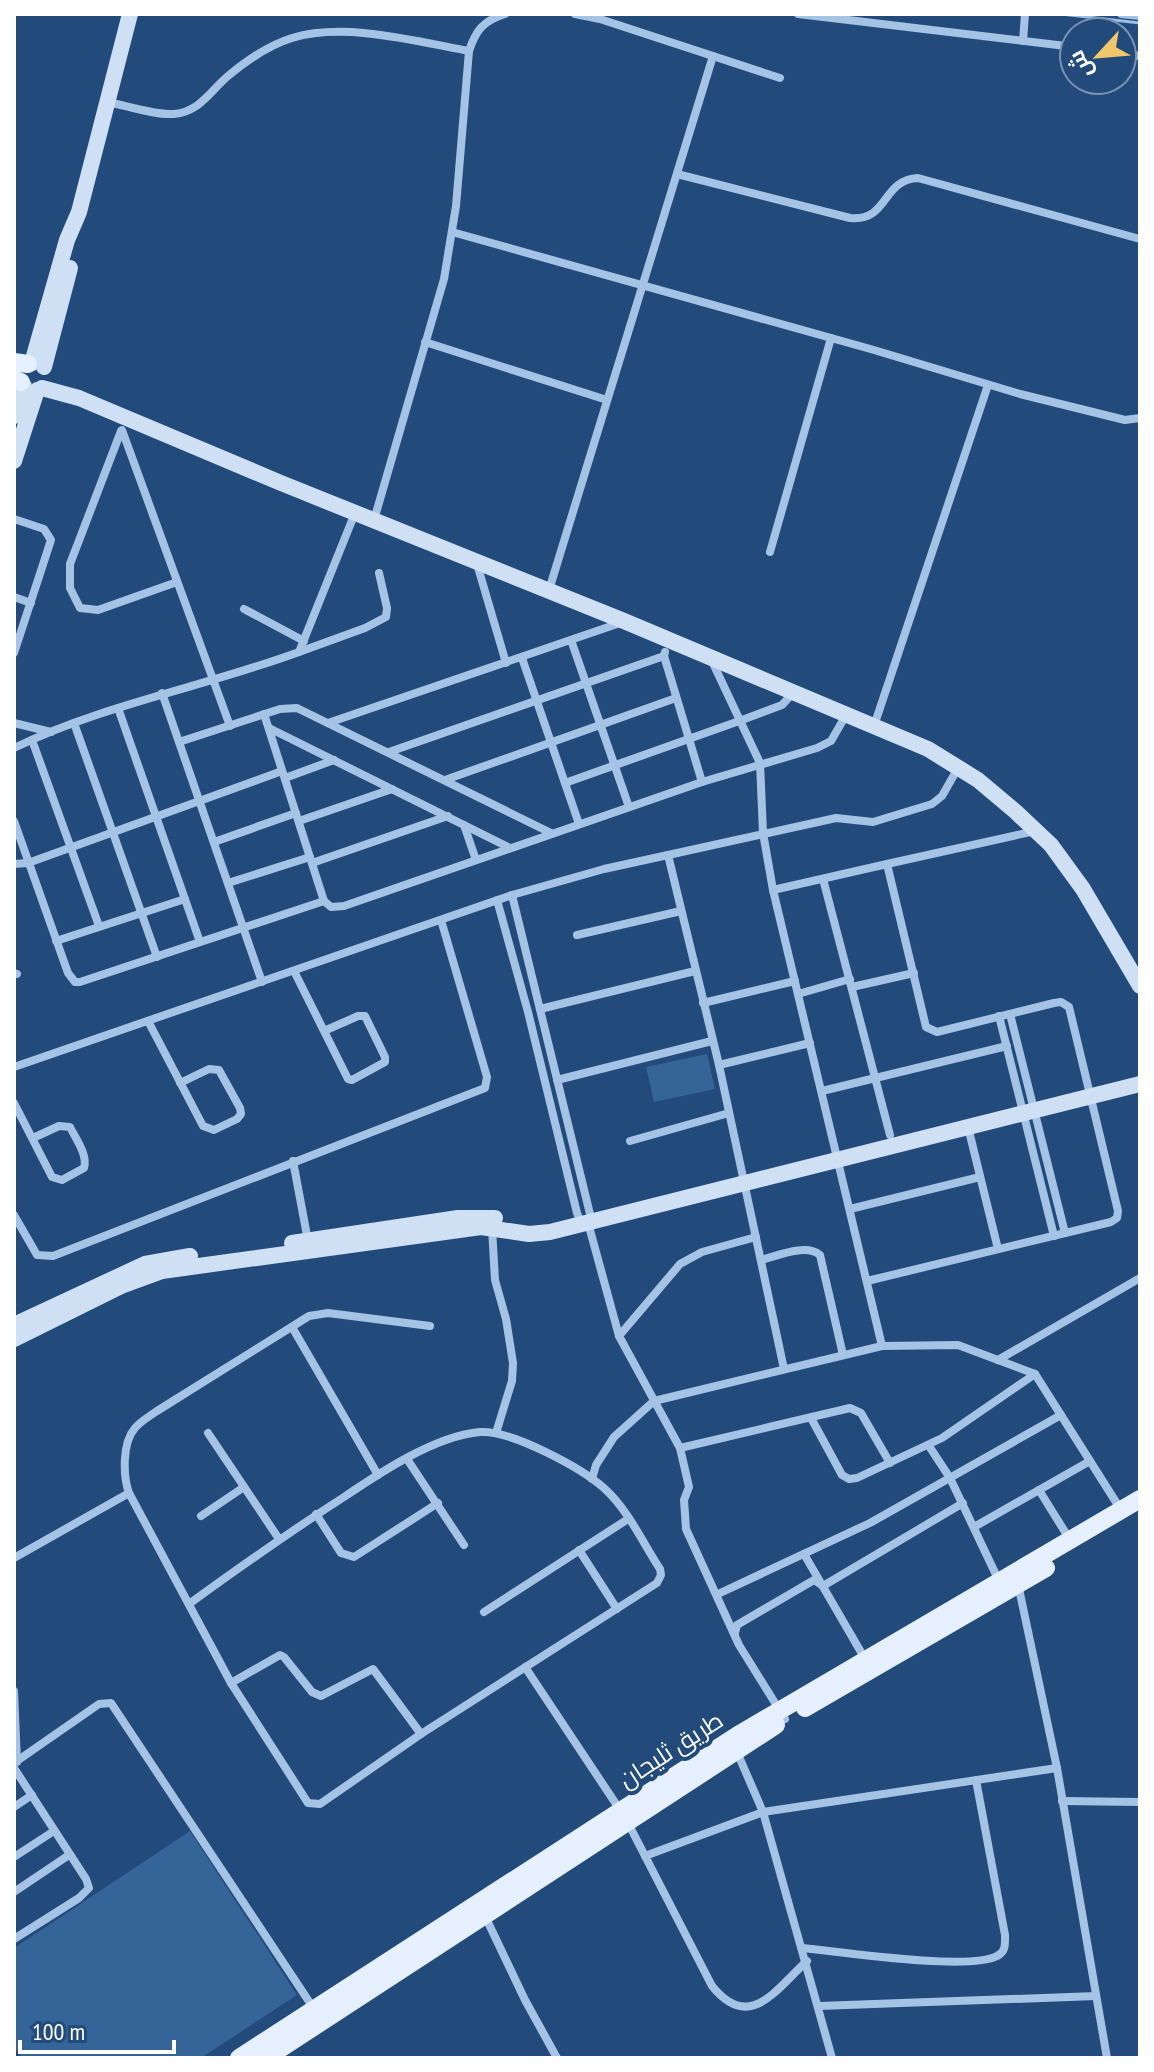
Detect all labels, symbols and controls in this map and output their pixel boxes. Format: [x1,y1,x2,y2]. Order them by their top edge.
north arrow [1058,16,1138,96]
text: ش [1061,46,1099,84]
street label: طريق ثليجان [613,1704,729,1795]
scale bar [20,2004,174,2054]
text: 100 m [32,2016,85,2047]

